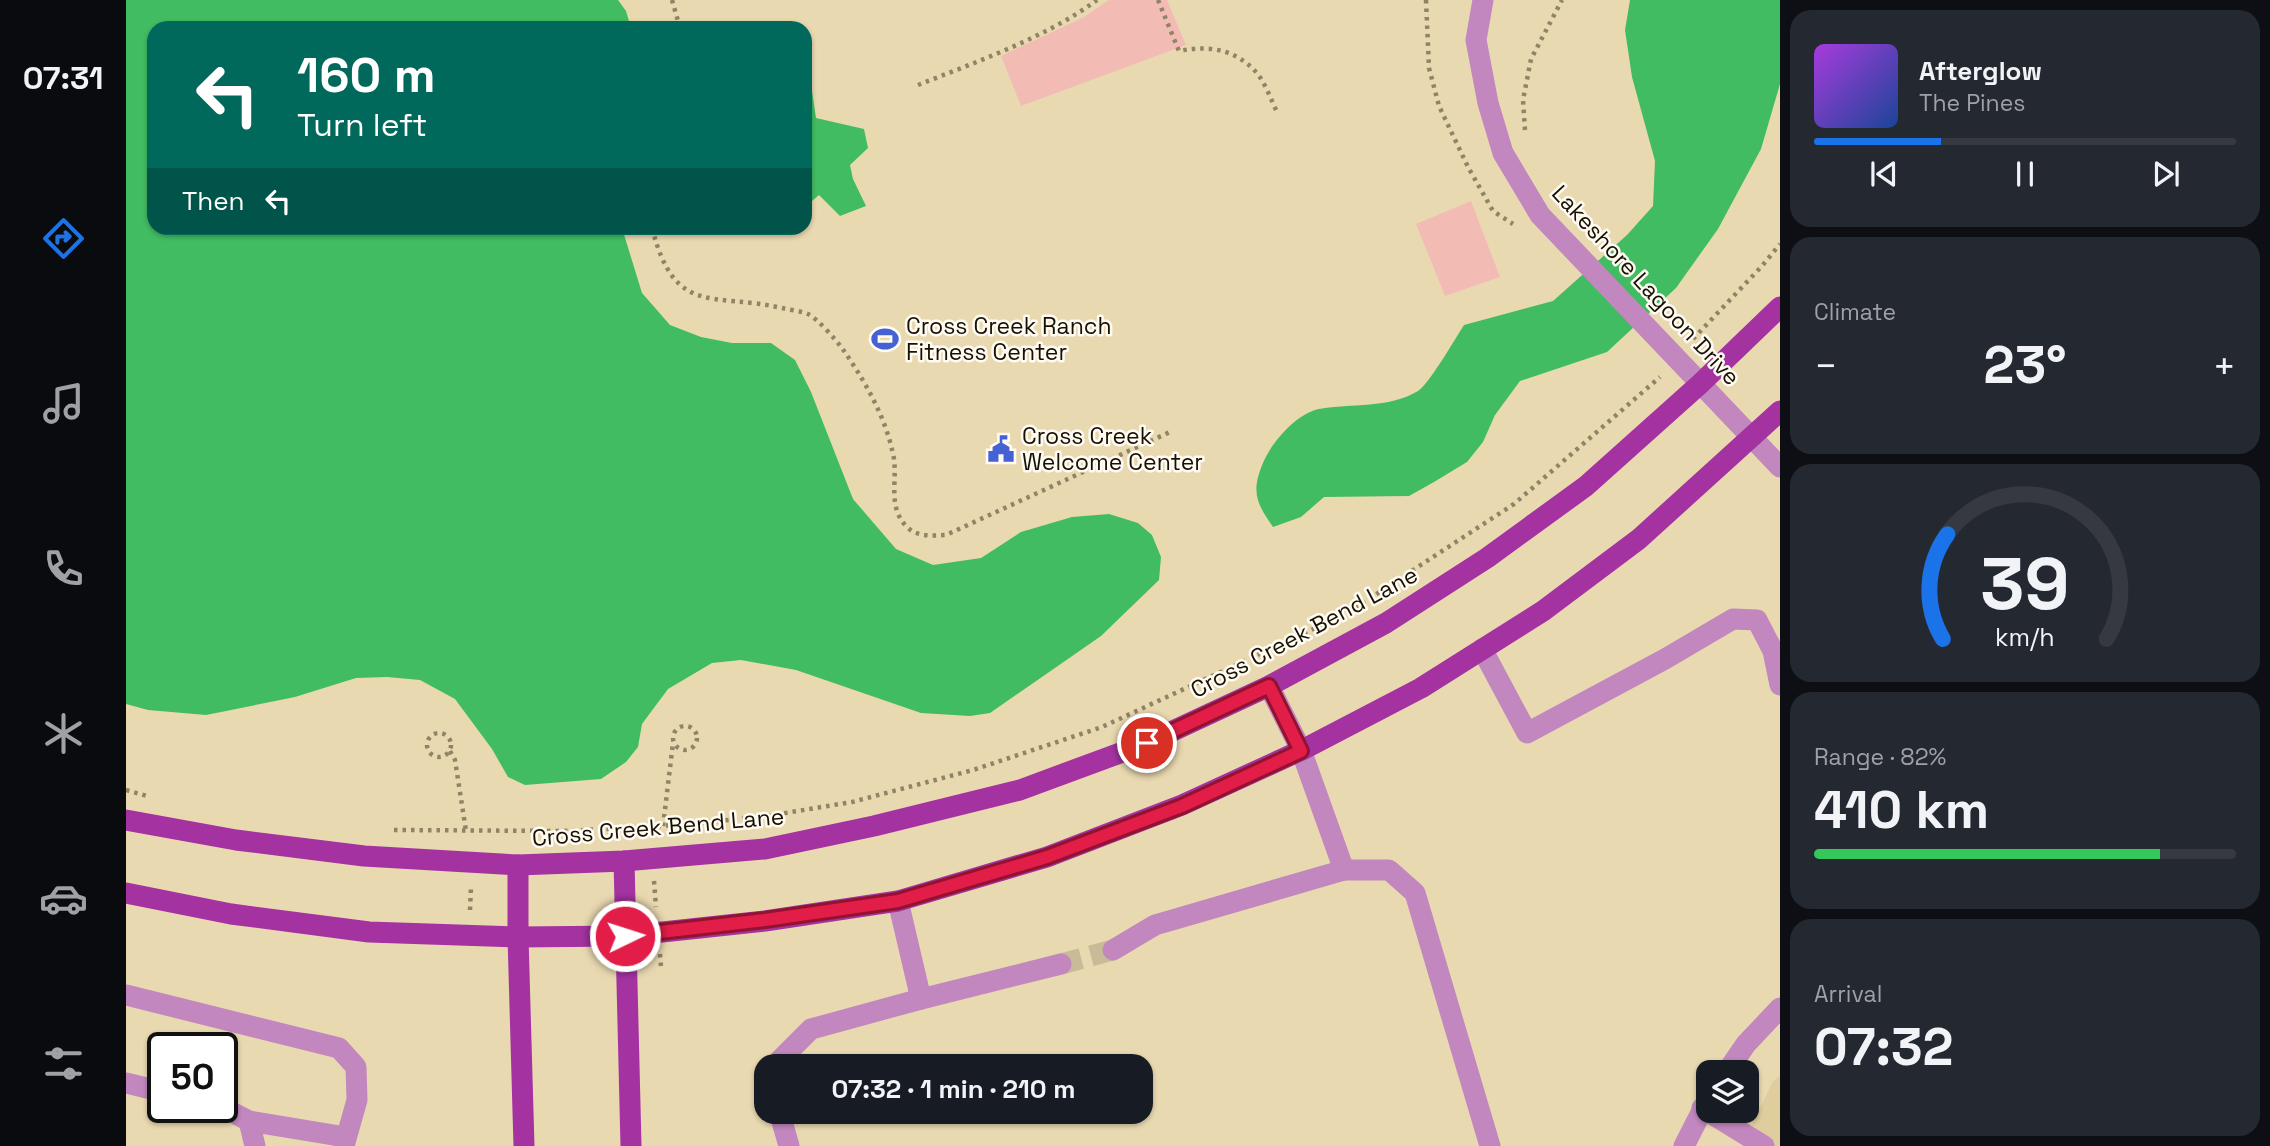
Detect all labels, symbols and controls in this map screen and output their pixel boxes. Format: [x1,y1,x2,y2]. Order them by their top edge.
text: 160 m [297,44,435,106]
icon: left [182,49,273,140]
text: Afterglow [1919,54,2042,88]
text: 07:31 [23,58,103,98]
text: The Pines [1919,88,2025,118]
text: Turn left [297,105,427,145]
icon: previous [1865,155,1903,193]
icon: pause [2006,155,2044,193]
icon: next [2147,155,2185,193]
street label: Lakeshore Lagoon Drive [1545,179,1747,391]
icon: left [259,182,297,220]
text: Then [182,184,245,218]
icon: directions [39,214,88,263]
text: Climate [1814,297,1896,327]
place label: Cross Creek Ranch Fitness Center [906,311,1112,367]
sports icon: Cross Creek Ranch Fitness Center [870,324,900,354]
text: 23° [1984,332,2067,398]
text: − [1814,342,1838,390]
text: + [2212,342,2236,390]
icon: music [39,379,88,428]
place label: Cross Creek Welcome Center [1022,421,1203,477]
public building icon: Cross Creek Welcome Center [986,434,1016,464]
text: 39 [1980,537,2070,630]
icon: phone [39,544,88,593]
street label: Cross Creek Bend Lane [1185,559,1423,705]
text: km/h [1995,621,2055,653]
icon: climate [39,709,88,758]
pin [1117,713,1177,773]
icon: arrive [1128,724,1166,762]
text: Range · 82% [1814,742,1946,772]
text: 410 km [1814,777,1989,843]
street label: Cross Creek Bend Lane [531,801,785,853]
icon: car [39,874,88,923]
position arrow [588,899,662,973]
text: Arrival [1814,979,1882,1009]
text: 07:32 [1814,1014,1953,1080]
speed limit sign: 50 [147,1032,238,1123]
icon: filters [39,1039,88,1088]
map controls [1696,1060,1759,1123]
button: layers [1696,1060,1759,1123]
text: 07:32 · 1 min · 210 m [832,1072,1075,1106]

